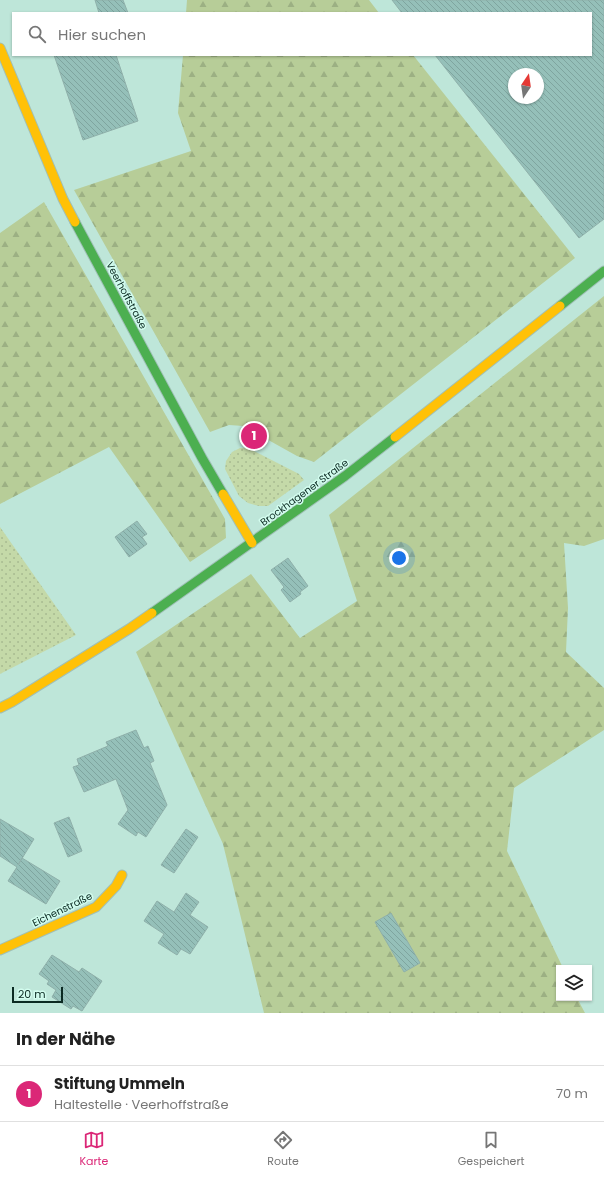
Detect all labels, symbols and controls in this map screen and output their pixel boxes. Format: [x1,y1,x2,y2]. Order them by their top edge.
search box [12,12,592,56]
icon: search [26,23,48,45]
text: Hier suchen [58,24,146,45]
north arrow [508,68,544,104]
street label: Veerhoffstraße [102,259,151,332]
pin: 1 [241,421,267,451]
street label: Brockhagener Straße [257,455,351,530]
your location [389,548,409,568]
street label: Eichenstraße [30,888,95,930]
map controls [556,965,592,1001]
button: layers [556,965,592,1001]
scale bar [12,985,63,1004]
text: 20 m [18,986,46,1002]
text: In der Nähe [16,1027,115,1051]
text: Stiftung Ummeln [54,1073,185,1094]
text: 1 [27,1084,31,1103]
text: 70 m [556,1084,588,1103]
text: Haltestelle · Veerhoffstraße [54,1095,229,1114]
tab: Karte [79,1129,108,1170]
tab: Route [267,1129,299,1170]
tab: Gespeichert [458,1129,525,1170]

